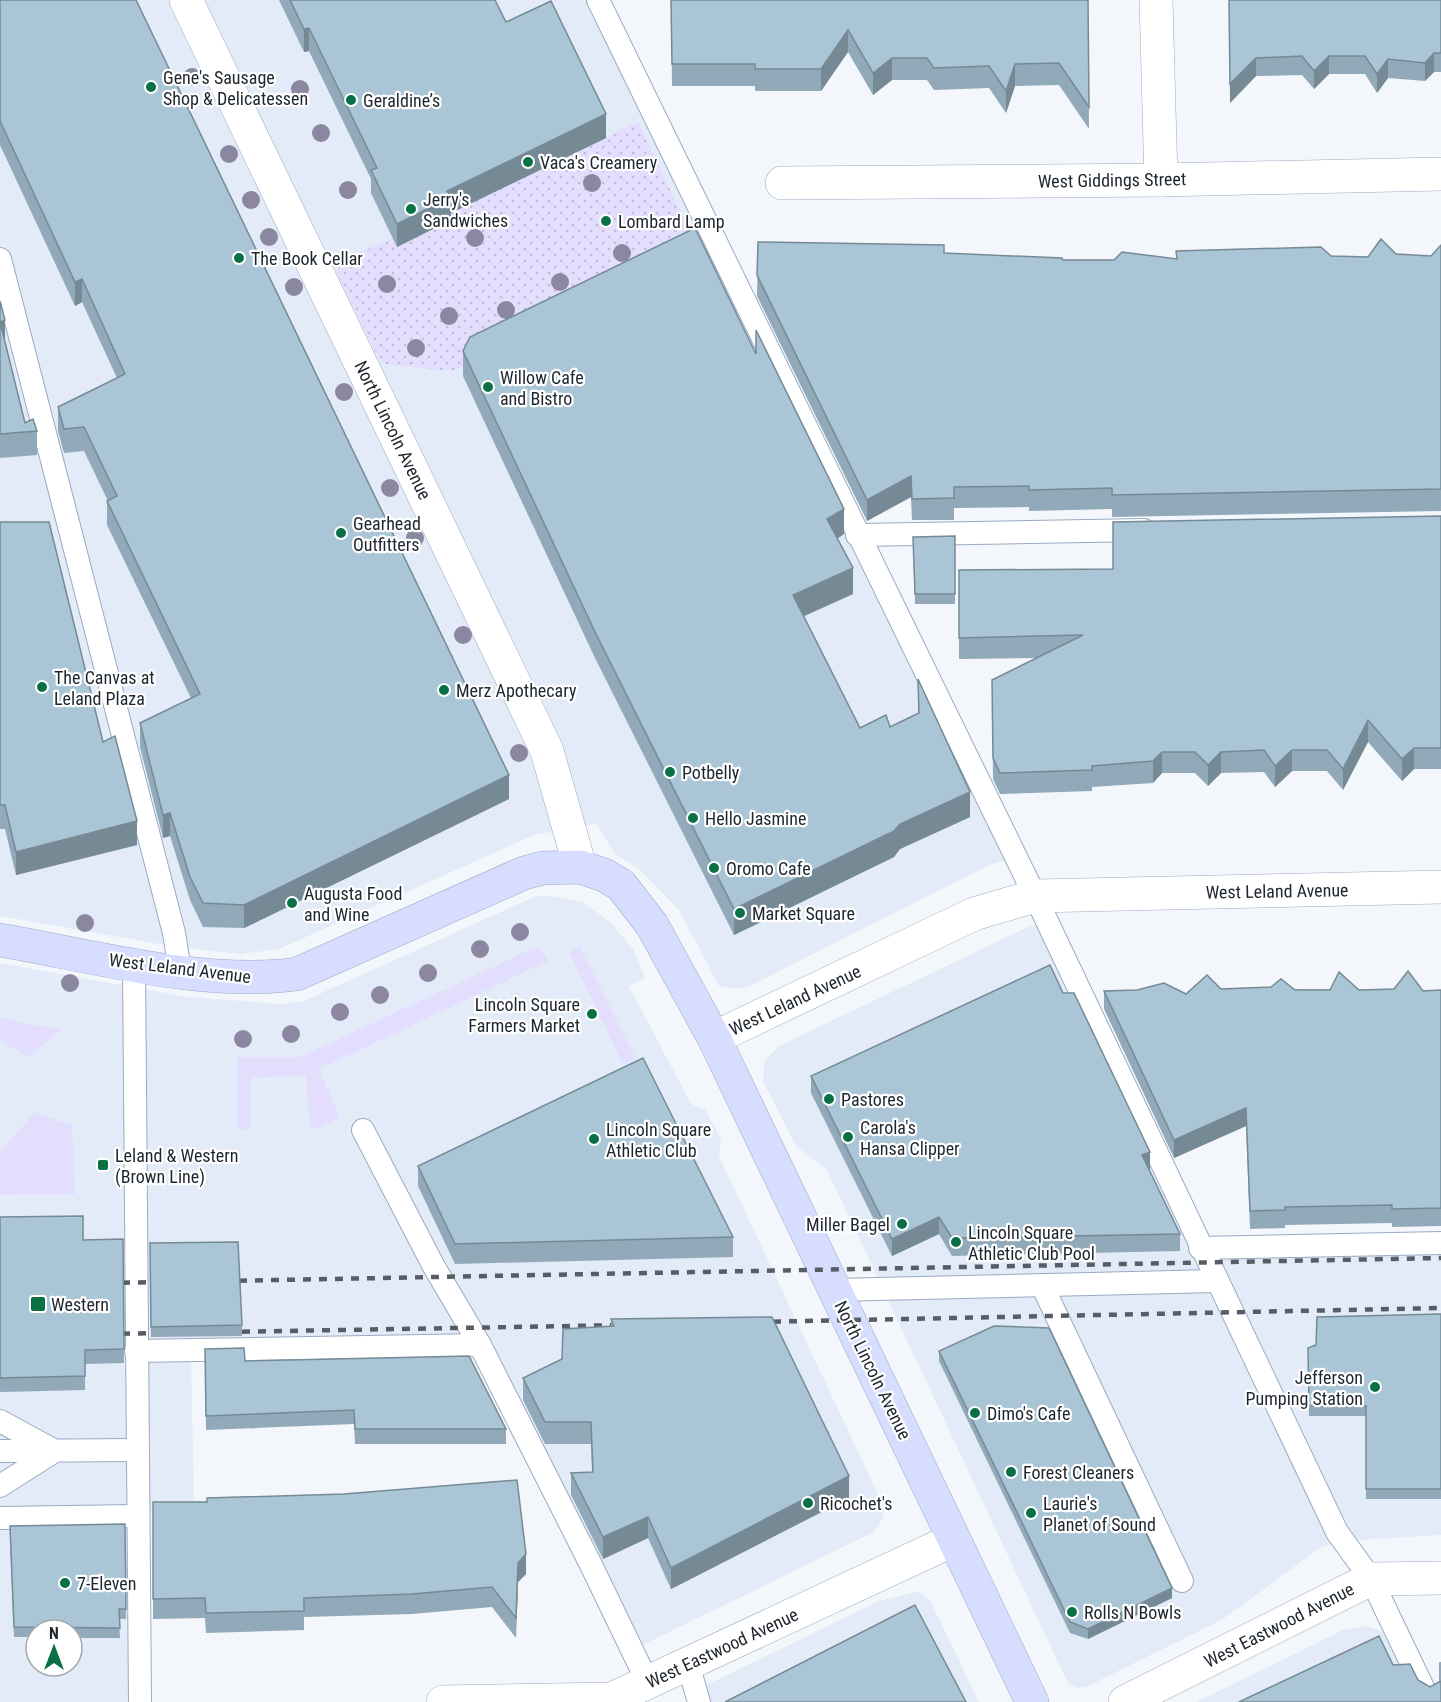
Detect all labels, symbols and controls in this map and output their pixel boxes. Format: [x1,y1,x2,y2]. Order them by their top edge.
place label: Gene's Sausage Shop & Delicatessen [163,67,308,109]
marker: Gene's Sausage Shop & Delicatessen [144,80,158,94]
place label: Geraldine’s [363,90,440,111]
marker: Geraldine’s [344,93,358,107]
place label: Vaca's Creamery [540,152,658,173]
marker: Vaca's Creamery [521,155,535,169]
street label: West Giddings Street [1038,168,1186,192]
place label: Jerry's Sandwiches [423,189,508,231]
marker: Jerry's Sandwiches [404,202,418,216]
place label: Lombard Lamp [618,211,725,232]
marker: Lombard Lamp [599,214,613,228]
place label: The Book Cellar [251,248,363,269]
marker: The Book Cellar [232,251,246,265]
street label: North Lincoln Avenue [350,357,436,503]
place label: Willow Cafe and Bistro [500,367,584,409]
marker: Willow Cafe and Bistro [481,380,495,394]
place label: Gearhead Outfitters [353,513,421,555]
marker: Gearhead Outfitters [334,526,348,540]
place label: The Canvas at Leland Plaza [54,667,155,709]
marker: The Canvas at Leland Plaza [35,680,49,694]
place label: Merz Apothecary [456,680,577,701]
marker: Merz Apothecary [437,683,451,697]
place label: Potbelly [682,762,740,783]
marker: Potbelly [663,765,677,779]
place label: Hello Jasmine [705,808,806,829]
marker: Hello Jasmine [686,811,700,825]
place label: Oromo Cafe [726,858,811,879]
marker: Oromo Cafe [707,861,721,875]
street label: West Leland Avenue [1205,879,1349,903]
place label: Augusta Food and Wine [304,883,402,925]
marker: Augusta Food and Wine [285,896,299,910]
place label: Market Square [752,903,855,924]
marker: Market Square [733,906,747,920]
street label: West Leland Avenue [108,949,252,987]
street label: West Leland Avenue [726,960,864,1040]
place label: Lincoln Square Farmers Market [468,994,580,1036]
marker: Lincoln Square Farmers Market [585,1007,599,1021]
place label: Pastores [841,1089,904,1110]
marker: Pastores [822,1092,836,1106]
place label: Carola's Hansa Clipper [860,1117,960,1159]
place label: Lincoln Square Athletic Club [606,1119,711,1161]
marker: Carola's Hansa Clipper [841,1130,855,1144]
marker: Lincoln Square Athletic Club [587,1132,601,1146]
place label: Leland & Western (Brown Line) [115,1145,239,1188]
marker: Leland & Western (Brown Line) [96,1158,110,1172]
place label: Miller Bagel [806,1214,890,1235]
marker: Miller Bagel [895,1217,909,1231]
place label: Lincoln Square Athletic Club Pool [968,1222,1095,1264]
marker: Lincoln Square Athletic Club Pool [949,1235,963,1249]
place label: Western [51,1294,109,1315]
marker: Western [29,1295,47,1313]
street label: North Lincoln Avenue [830,1297,916,1443]
place label: Jefferson Pumping Station [1246,1367,1363,1409]
marker: Jefferson Pumping Station [1368,1380,1382,1394]
place label: Dimo's Cafe [987,1403,1070,1424]
marker: Dimo's Cafe [968,1406,982,1420]
place label: Forest Cleaners [1023,1462,1134,1483]
marker: Forest Cleaners [1004,1465,1018,1479]
place label: Ricochet's [820,1493,892,1514]
place label: Laurie's Planet of Sound [1043,1493,1156,1535]
marker: Ricochet's [801,1496,815,1510]
marker: Laurie's Planet of Sound [1024,1506,1038,1520]
place label: 7-Eleven [77,1573,137,1594]
marker: 7-Eleven [58,1576,72,1590]
street label: West Eastwood Avenue [1201,1578,1357,1672]
place label: Rolls N Bowls [1084,1602,1181,1623]
street label: West Eastwood Avenue [643,1604,801,1692]
marker: Rolls N Bowls [1065,1605,1079,1619]
north arrow [24,1618,84,1678]
text: N [49,1624,59,1643]

